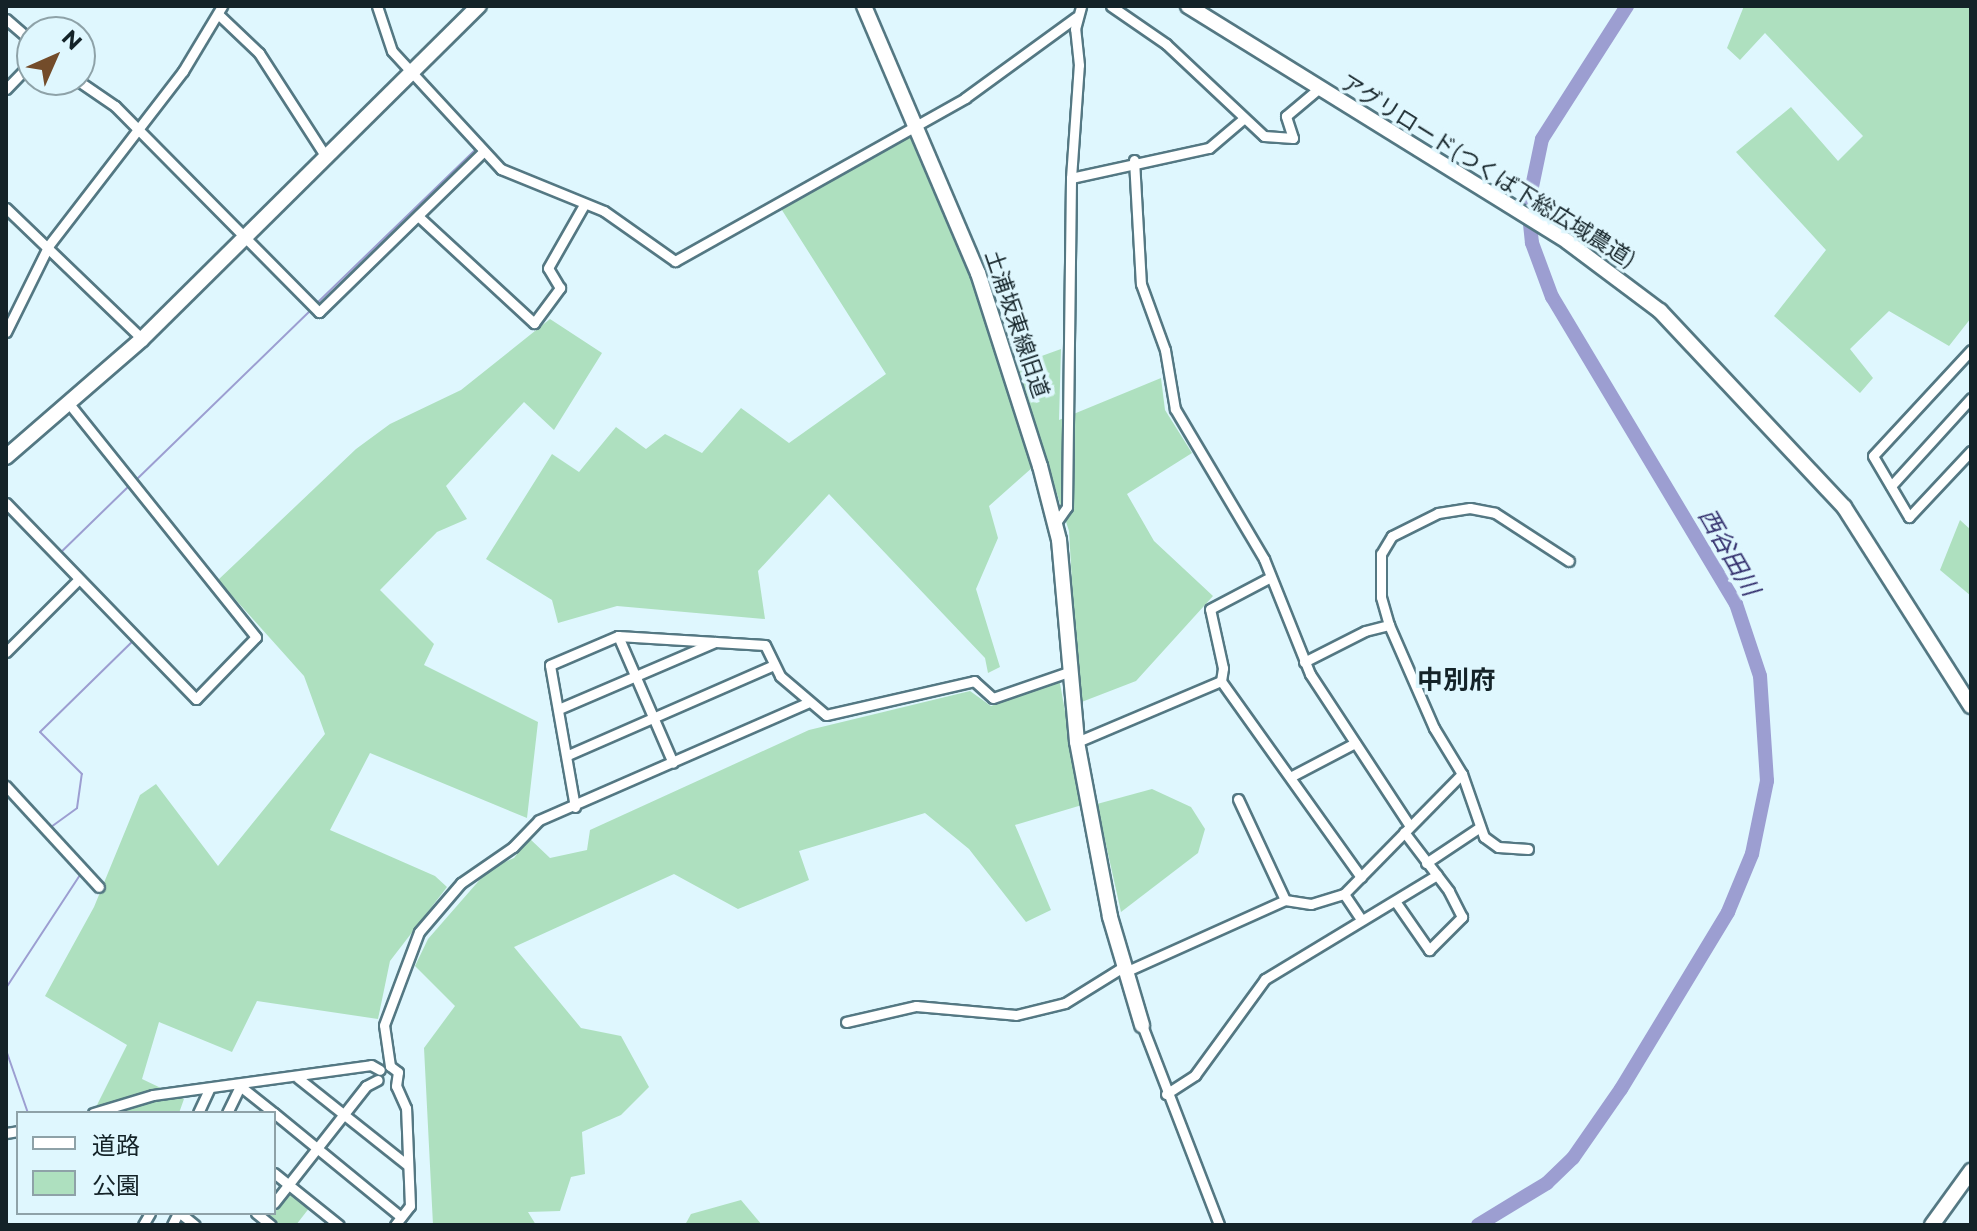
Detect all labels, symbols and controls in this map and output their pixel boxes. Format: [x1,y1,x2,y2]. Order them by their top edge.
north arrow [16,16,96,96]
text: N [56,24,88,56]
street label: アグリロード(つくば下総広域農道) [1335,69,1641,273]
street label: 土浦坂東線旧道 [979,247,1055,401]
water label: 西谷田川 [1693,503,1765,601]
district label: 中別府 [1417,665,1495,697]
legend [16,1111,276,1215]
text: 道路 [92,1131,140,1160]
text: 公園 [92,1171,140,1200]

